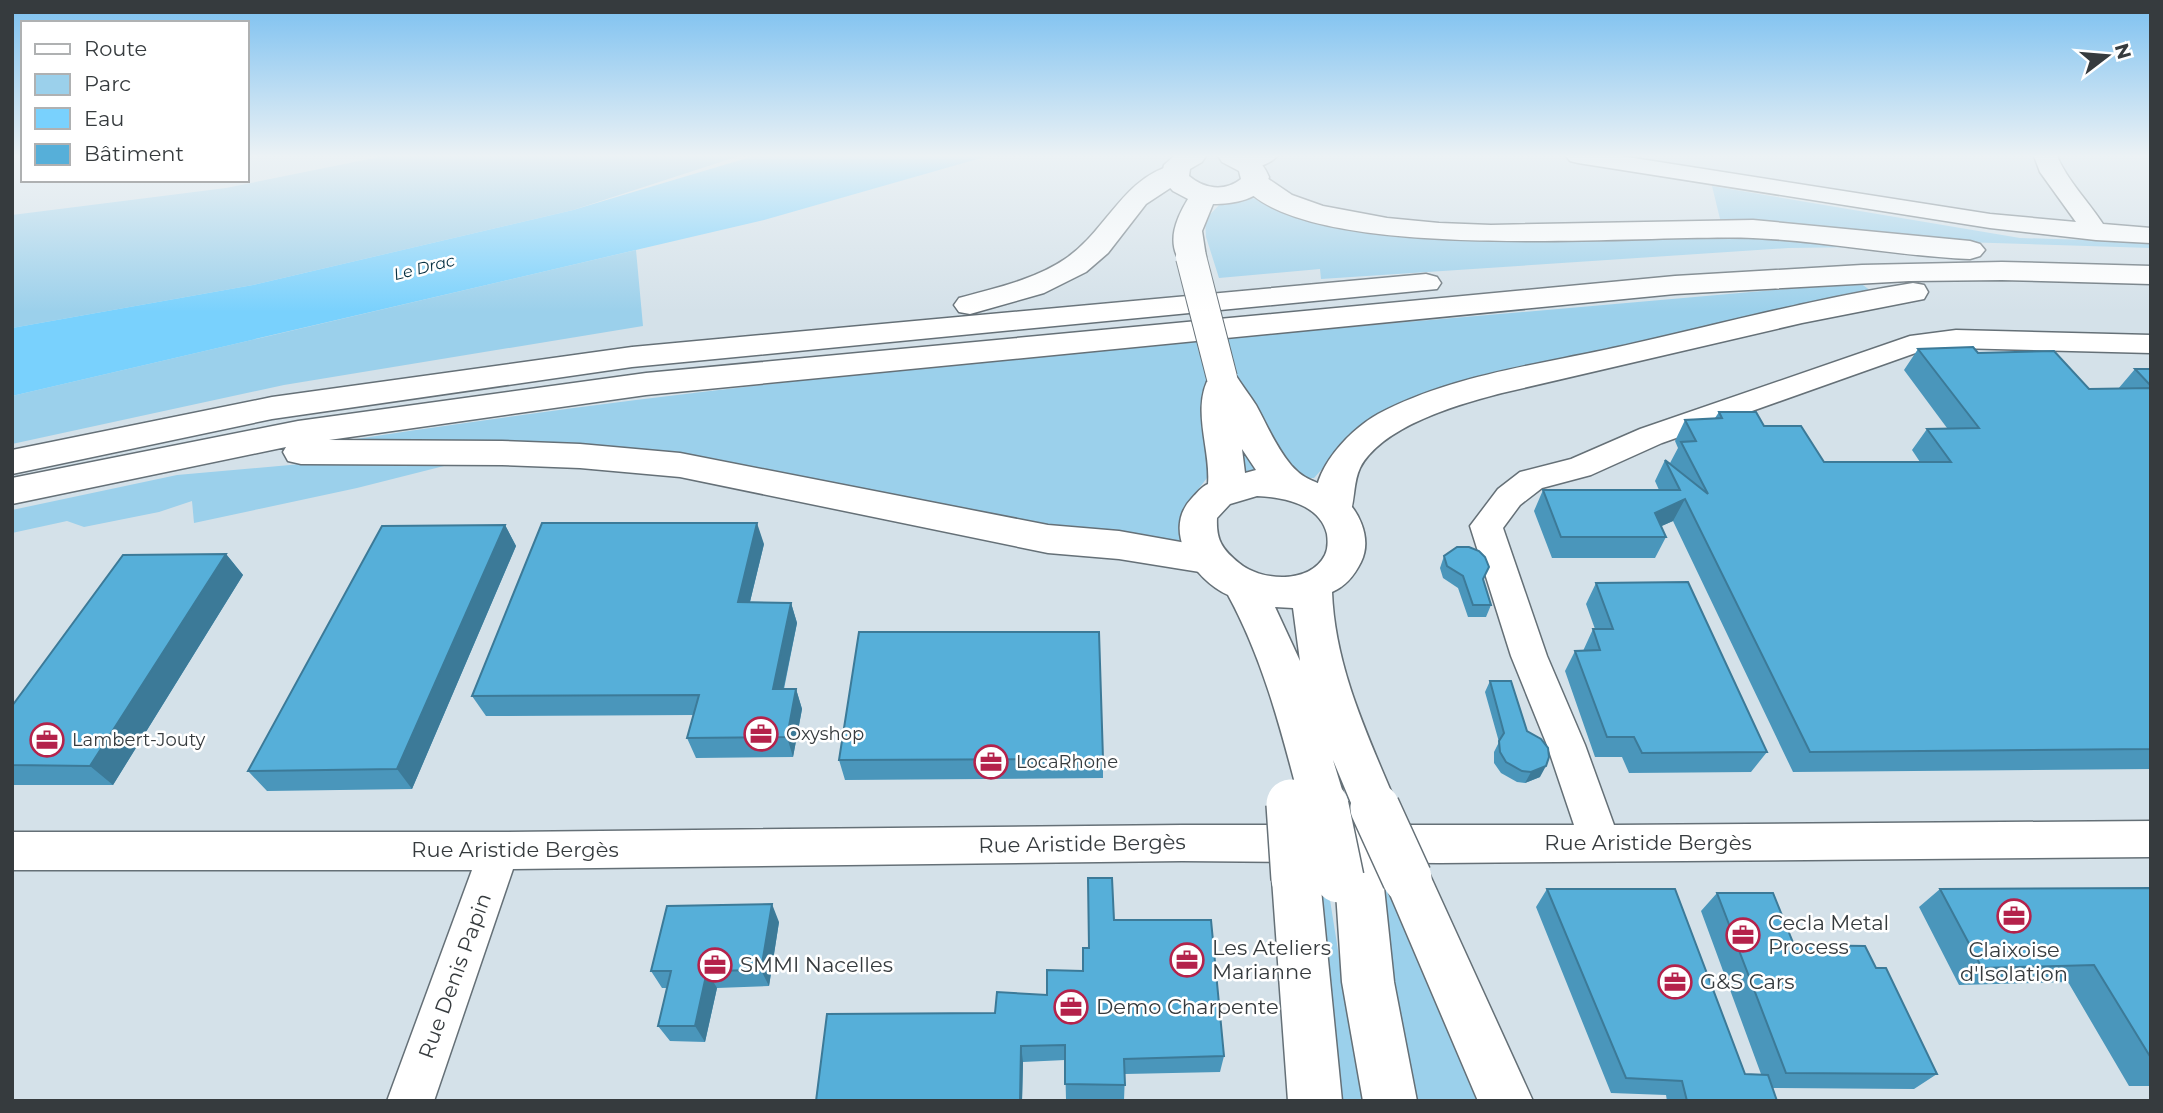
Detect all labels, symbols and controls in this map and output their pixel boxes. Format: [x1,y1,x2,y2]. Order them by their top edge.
legend [21,21,248,182]
north arrow [2072,21,2142,91]
text: Route [84,36,147,61]
text: N [2110,41,2136,62]
text: Parc [84,71,131,96]
text: Eau [84,106,124,131]
text: Bâtiment [84,141,184,166]
water label: Le Drac [392,251,457,284]
office icon: Oxyshop [742,715,780,753]
office icon: Lambert-Jouty [28,721,66,759]
place label: Oxyshop [786,723,864,745]
place label: Lambert-Jouty [72,729,206,751]
office icon: LocaRhone [972,743,1010,781]
place label: LocaRhone [1016,751,1118,773]
street label: Rue Aristide Bergès [978,829,1186,858]
street label: Rue Aristide Bergès [1544,830,1752,855]
street label: Rue Aristide Bergès [411,837,619,862]
street label: Rue Denis Papin [413,890,496,1062]
office icon: Claixoise d'Isolation [1995,897,2033,935]
place label: Cecla Metal Process [1768,910,1889,959]
office icon: Cecla Metal Process [1724,916,1762,954]
place label: Les Ateliers Marianne [1212,935,1331,984]
place label: Claixoise d'Isolation [1960,937,2068,986]
office icon: Les Ateliers Marianne [1168,941,1206,979]
office icon: SMMI Nacelles [696,946,734,984]
place label: SMMI Nacelles [740,952,893,977]
office icon: G&S Cars [1656,963,1694,1001]
place label: G&S Cars [1700,969,1794,994]
office icon: Demo Charpente [1052,988,1090,1026]
place label: Demo Charpente [1096,994,1279,1019]

